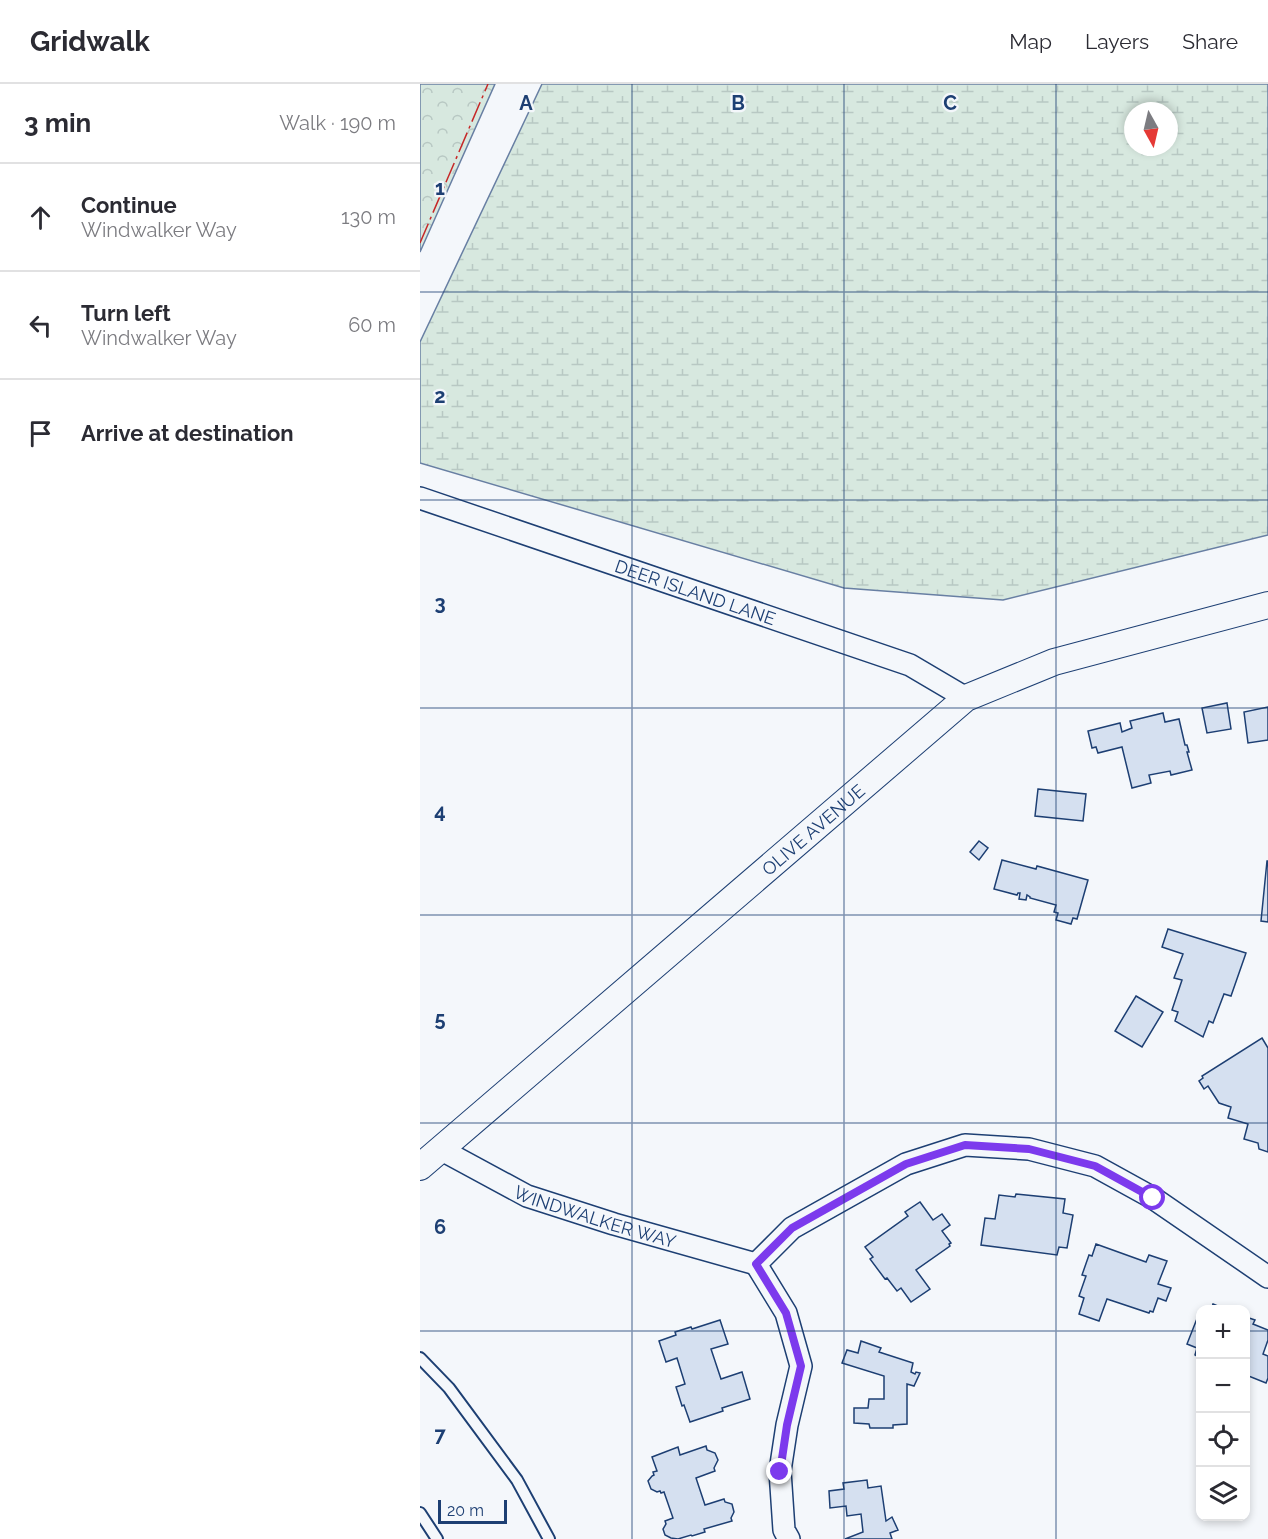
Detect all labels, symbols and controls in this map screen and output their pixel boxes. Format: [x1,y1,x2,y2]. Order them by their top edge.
text: Gridwalk [30,25,150,58]
text: Map [1009,29,1052,54]
text: Layers [1085,29,1149,54]
text: Share [1182,29,1238,54]
text: A [519,91,533,115]
text: B [731,91,745,115]
text: C [943,91,957,115]
north arrow [1124,102,1178,156]
text: 3 min [24,108,91,138]
text: Walk · 190 m [279,111,396,135]
text: 1 [435,176,445,200]
text: Continue [81,192,177,218]
icon: ahead [24,201,57,234]
text: 130 m [341,205,396,229]
text: Windwalker Way [81,218,237,242]
text: Turn left [81,300,171,326]
icon: left [24,309,57,342]
text: 60 m [348,313,396,337]
text: Windwalker Way [81,326,237,350]
text: 2 [434,384,446,408]
icon: arrive [24,417,57,450]
text: Arrive at destination [81,420,294,446]
street label: DEER ISLAND LANE [612,555,778,629]
text: 3 [434,591,446,615]
street label: OLIVE AVENUE [757,780,869,879]
text: 4 [434,799,446,823]
text: 5 [434,1007,446,1031]
street label: WINDWALKER WAY [510,1180,679,1252]
route start [1139,1184,1165,1210]
text: 6 [434,1215,446,1239]
map controls [1196,1305,1250,1521]
button: + [1196,1305,1250,1359]
button: − [1196,1359,1250,1413]
button: locate [1196,1413,1250,1467]
text: 7 [434,1423,446,1447]
route end [766,1458,792,1484]
button: layers [1196,1467,1250,1521]
scale bar [438,1497,507,1524]
text: 20 m [447,1501,484,1520]

